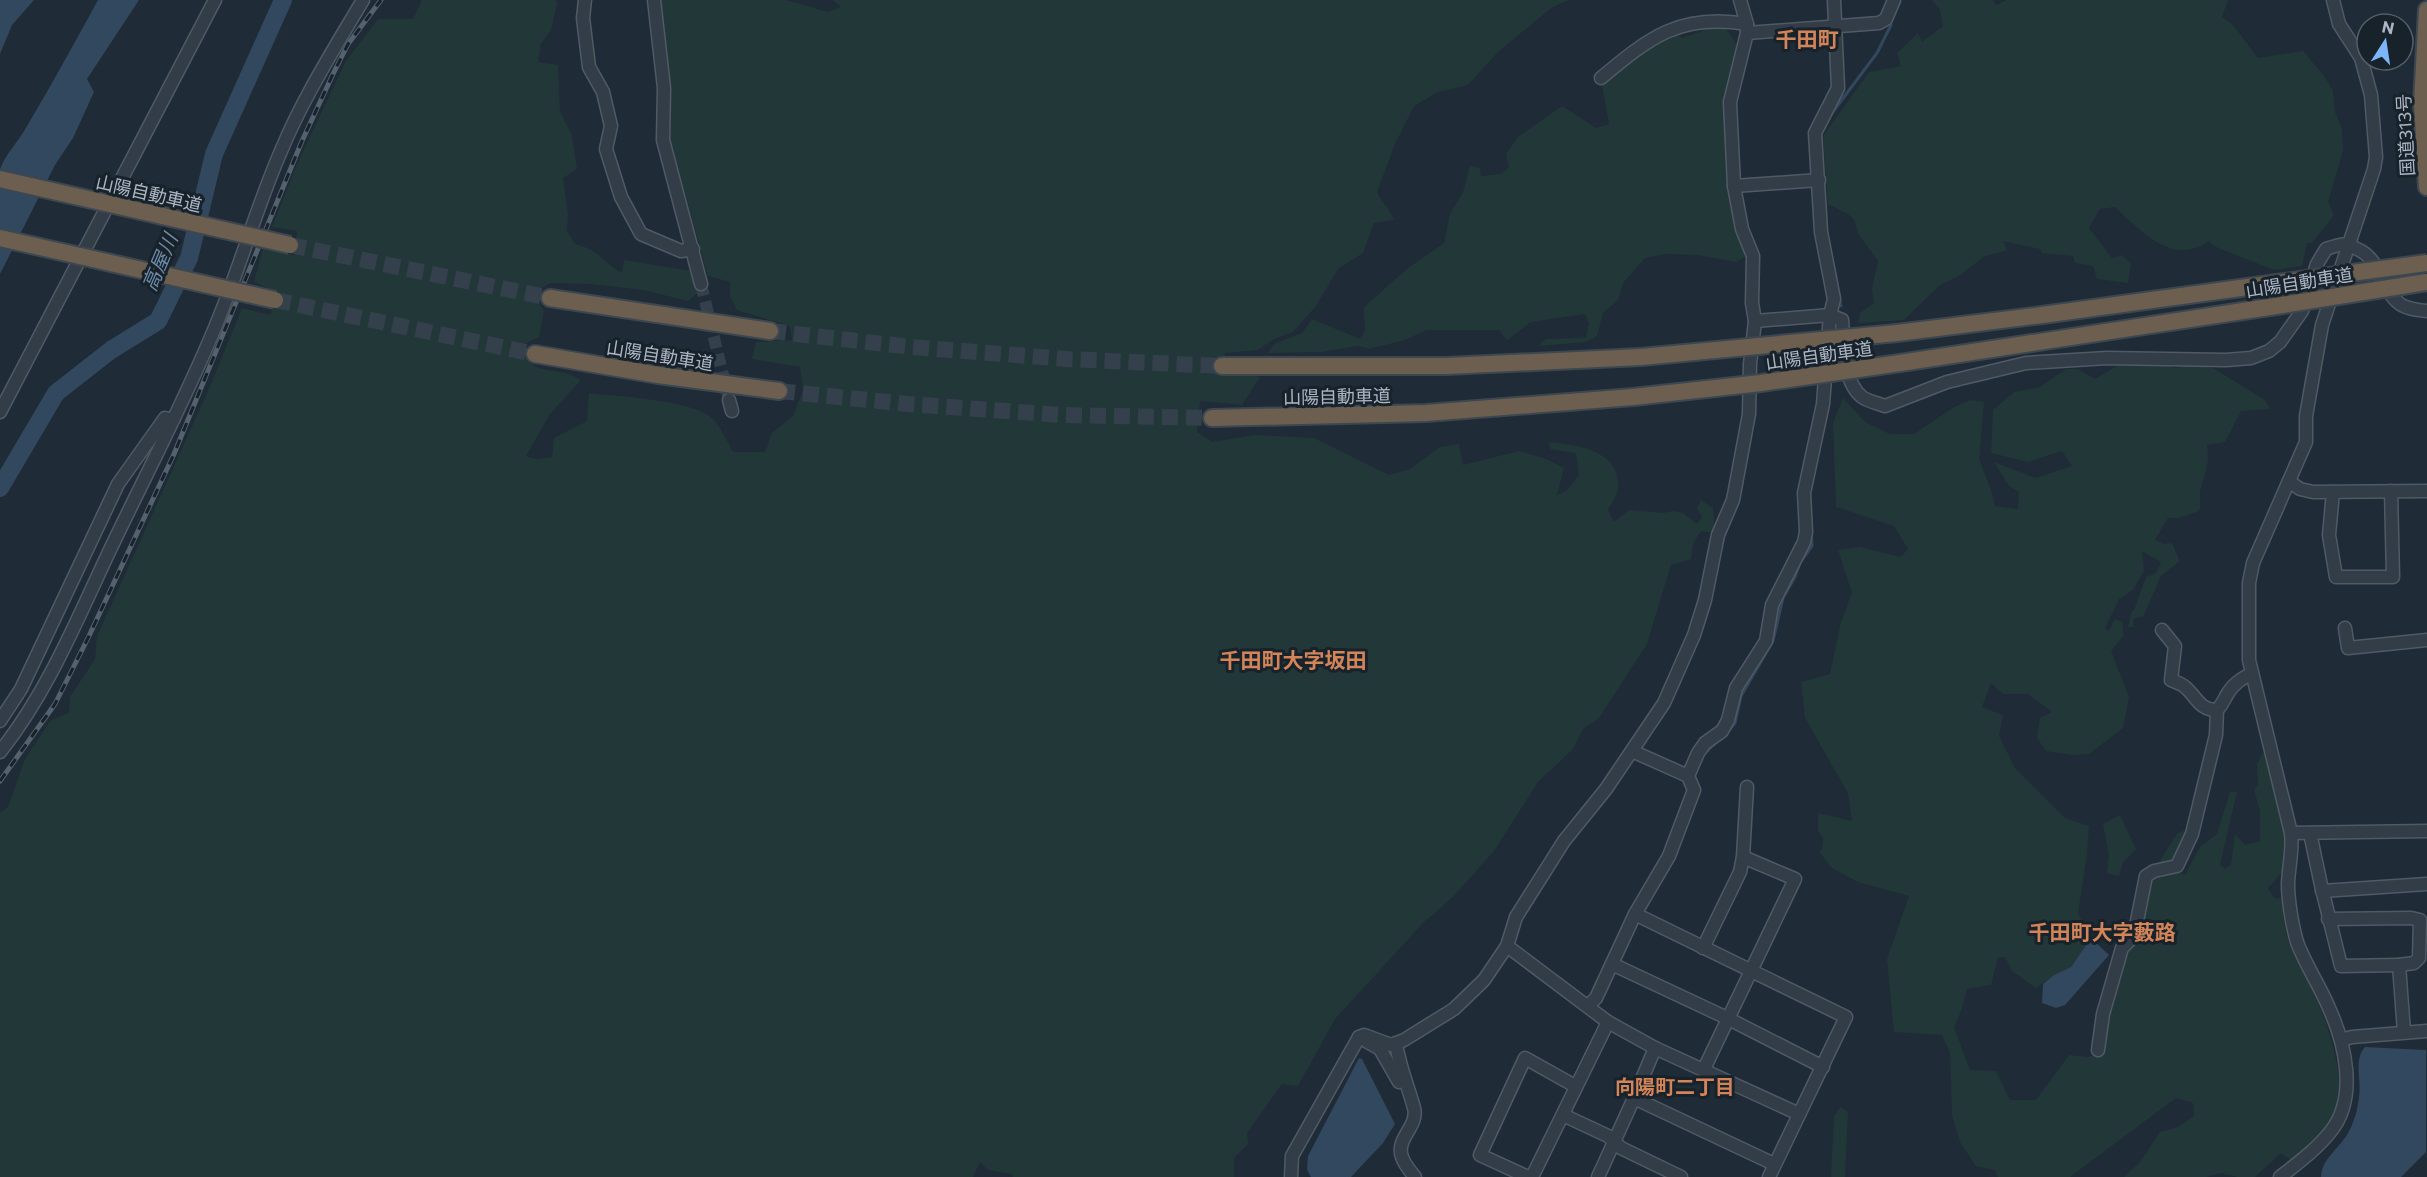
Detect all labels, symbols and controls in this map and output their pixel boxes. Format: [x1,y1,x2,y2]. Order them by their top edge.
north arrow [2355,12,2415,72]
text: N [2380,16,2396,37]
district label: 千田町 [1776,26,1839,51]
street label: 国道313号 [2392,93,2418,177]
street label: 山陽自動車道 [94,170,204,216]
water label: 高屋川 [136,228,183,294]
street label: 山陽自動車道 [2244,263,2354,301]
street label: 山陽自動車道 [605,336,715,374]
street label: 山陽自動車道 [1764,337,1874,373]
street label: 山陽自動車道 [1283,384,1391,408]
district label: 千田町大字坂田 [1220,647,1367,672]
district label: 千田町大字藪路 [2029,919,2176,944]
district label: 向陽町二丁目 [1615,1074,1735,1098]

